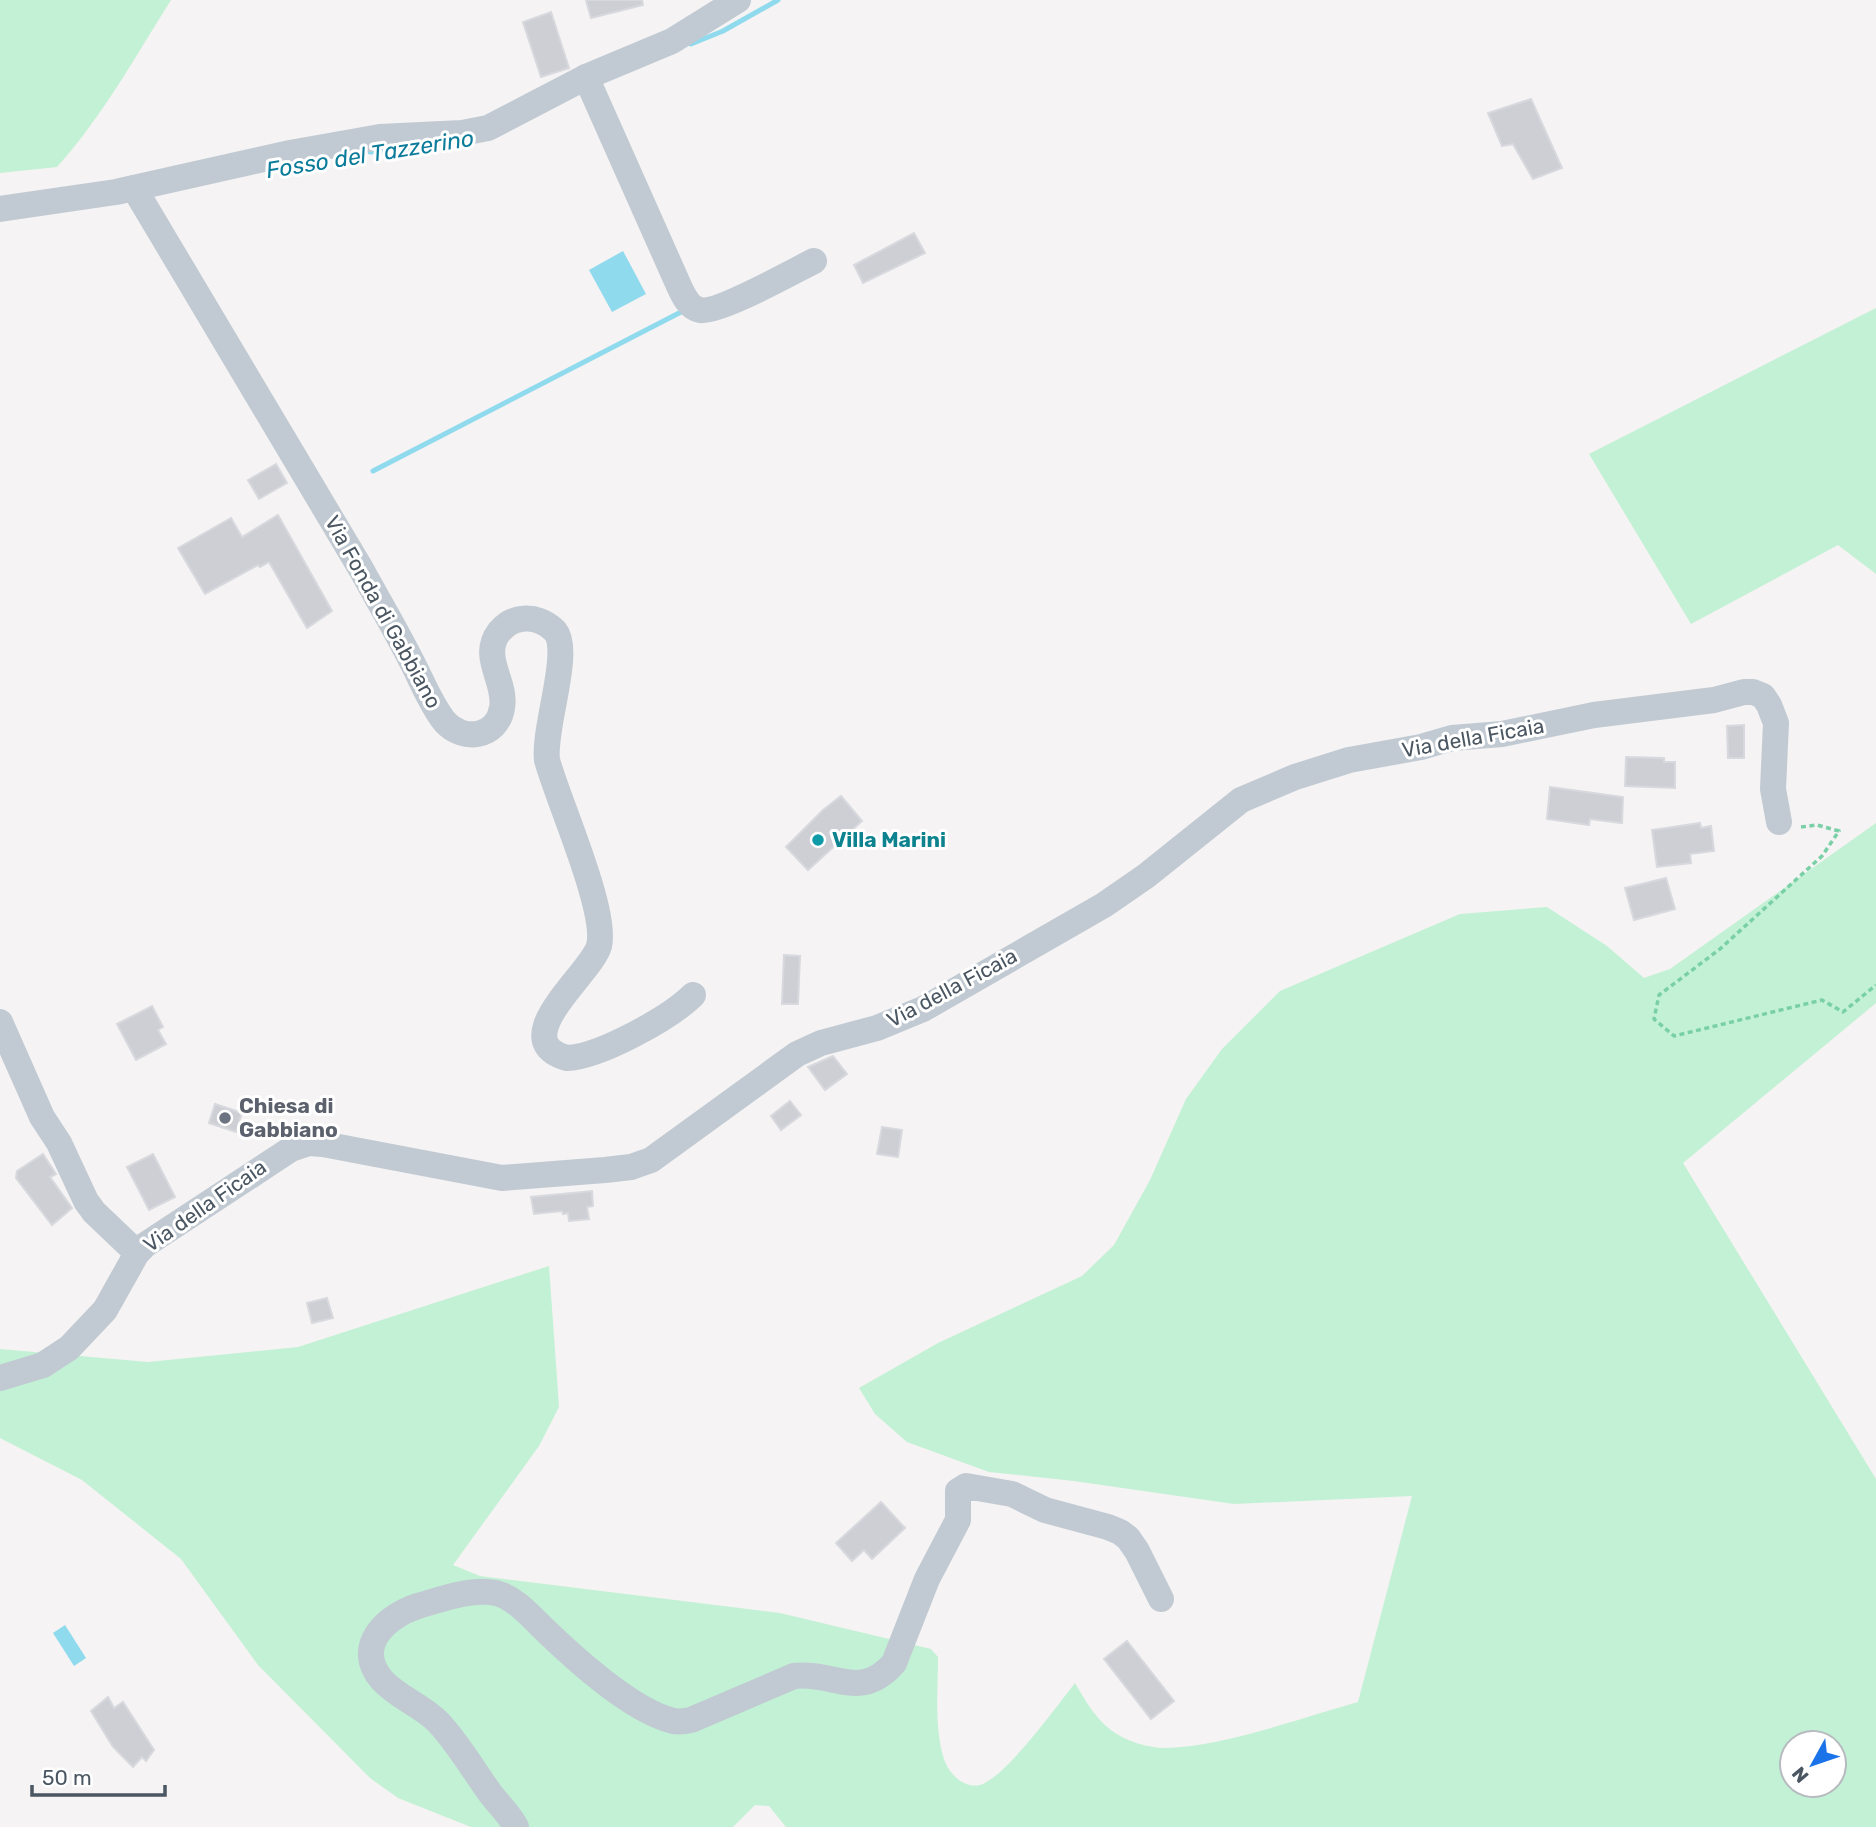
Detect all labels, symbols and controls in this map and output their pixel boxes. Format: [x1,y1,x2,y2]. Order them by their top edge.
water label: Fosso del Tazzerino [264,124,476,184]
street label: Via Fonda di Gabbiano [320,511,447,713]
street label: Via della Ficaia [1400,713,1546,762]
place label: Villa Marini [832,827,946,852]
marker: Villa Marini [810,832,826,848]
street label: Via della Ficaia [882,943,1021,1032]
place label: Chiesa di Gabbiano [239,1093,338,1142]
marker: Chiesa di Gabbiano [217,1110,233,1126]
street label: Via della Ficaia [139,1154,271,1257]
north arrow [1778,1729,1848,1799]
scale bar [32,1754,164,1798]
text: N [1787,1762,1814,1787]
text: 50 m [42,1765,92,1790]

